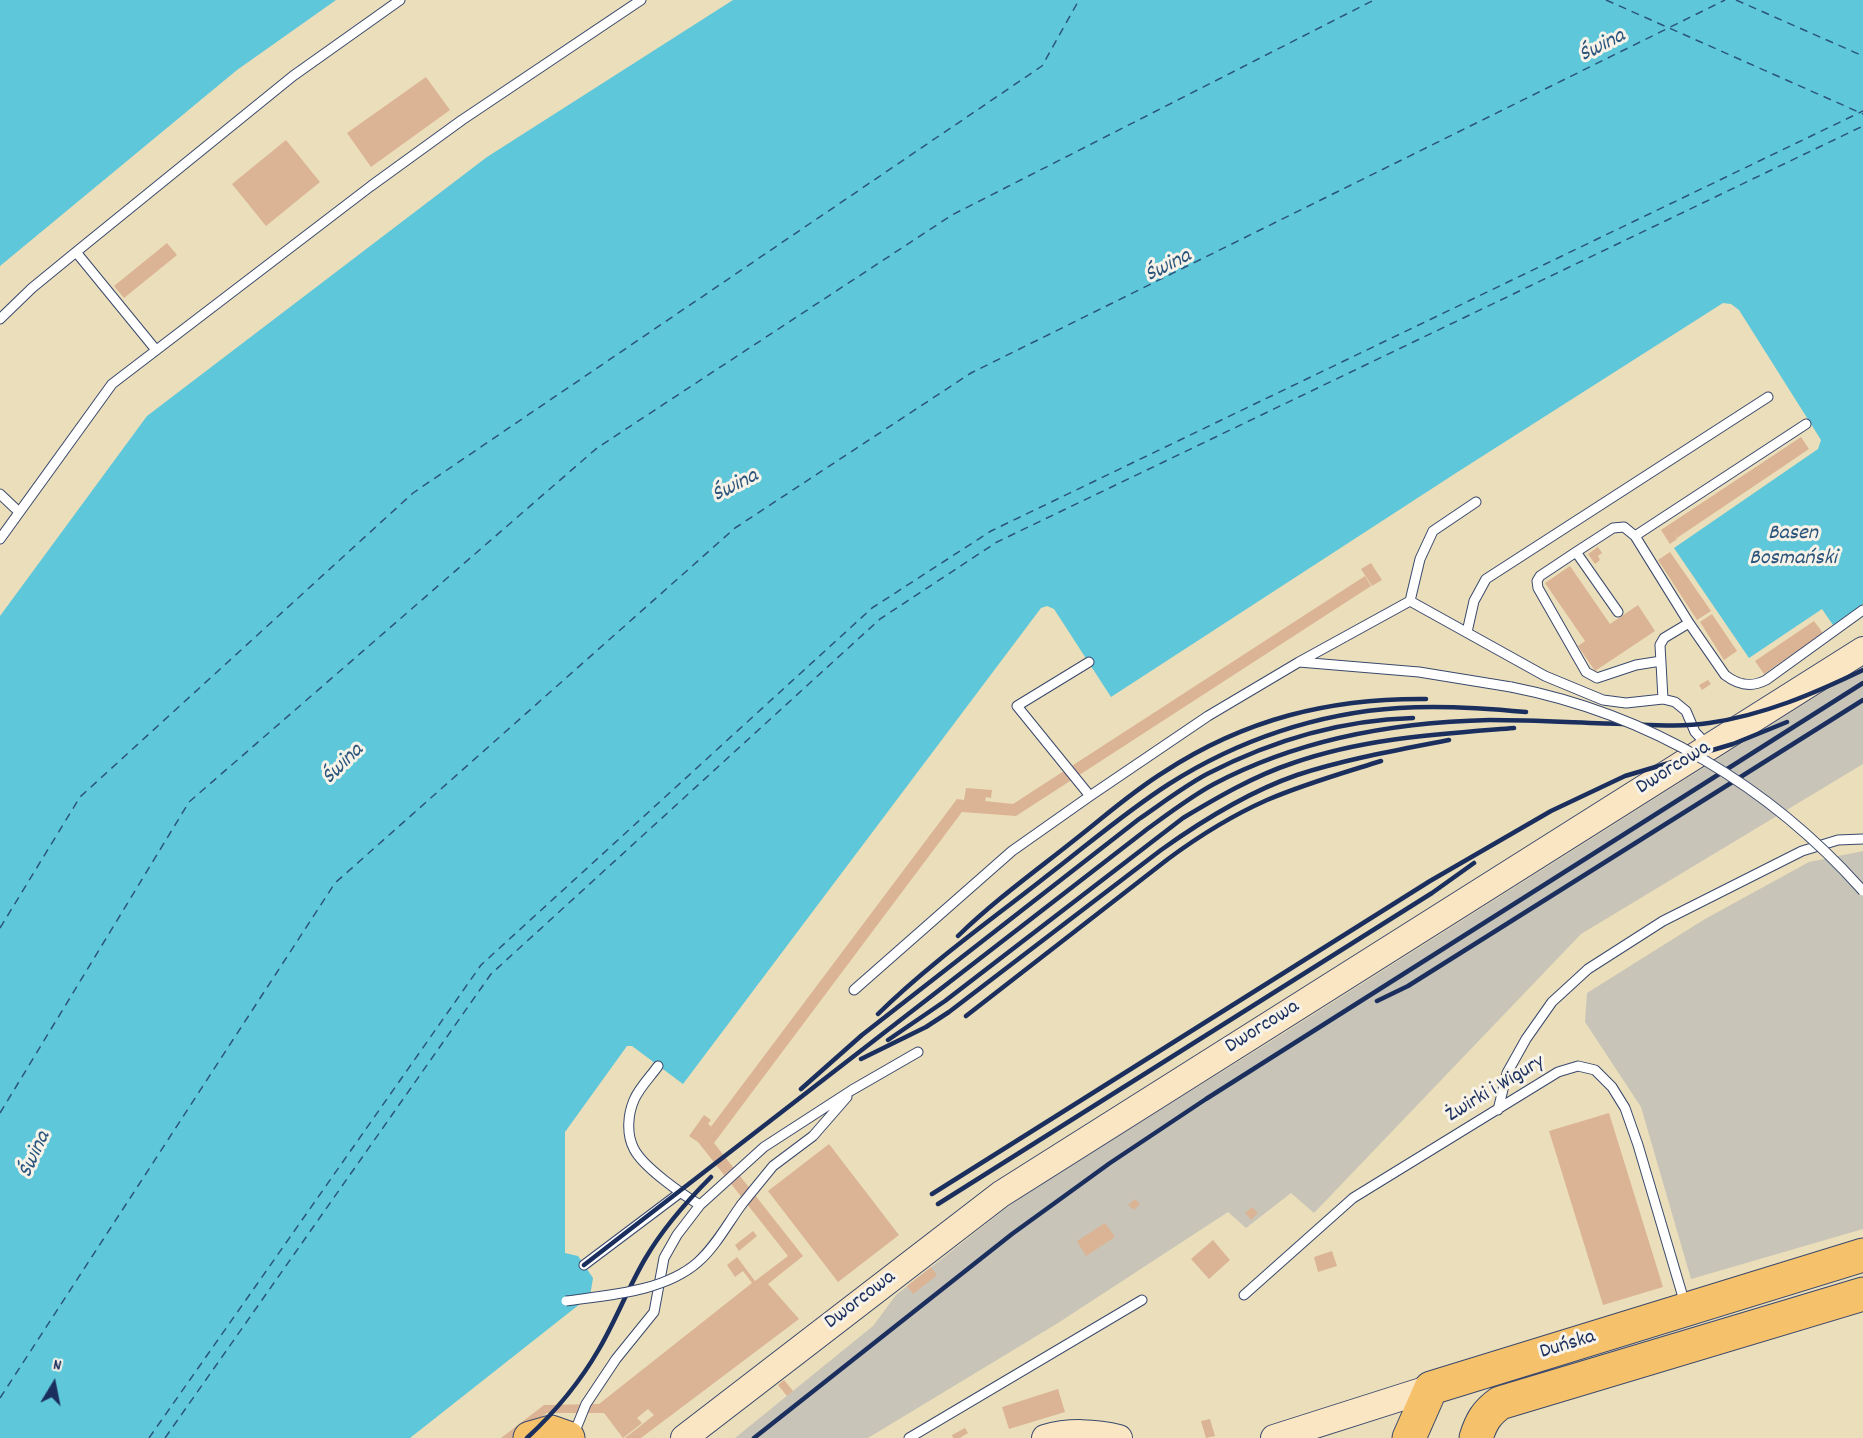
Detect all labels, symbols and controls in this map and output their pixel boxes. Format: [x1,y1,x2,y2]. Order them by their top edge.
water label: Świna [1576,24,1630,70]
water label: Świna [1142,244,1196,290]
water label: Świna [709,464,763,510]
water label: Basen Bosmański [1749,522,1837,574]
street label: Dworcowa [1632,736,1716,802]
water label: Świna [318,739,370,791]
street label: Dworcowa [1221,995,1305,1061]
street label: Żwirki i Wigury [1442,1051,1550,1129]
water label: Świna [14,1128,58,1182]
street label: Dworcowa [820,1266,902,1336]
street label: Duńska [1537,1326,1599,1366]
north arrow [24,1354,84,1414]
text: N [51,1354,63,1378]

